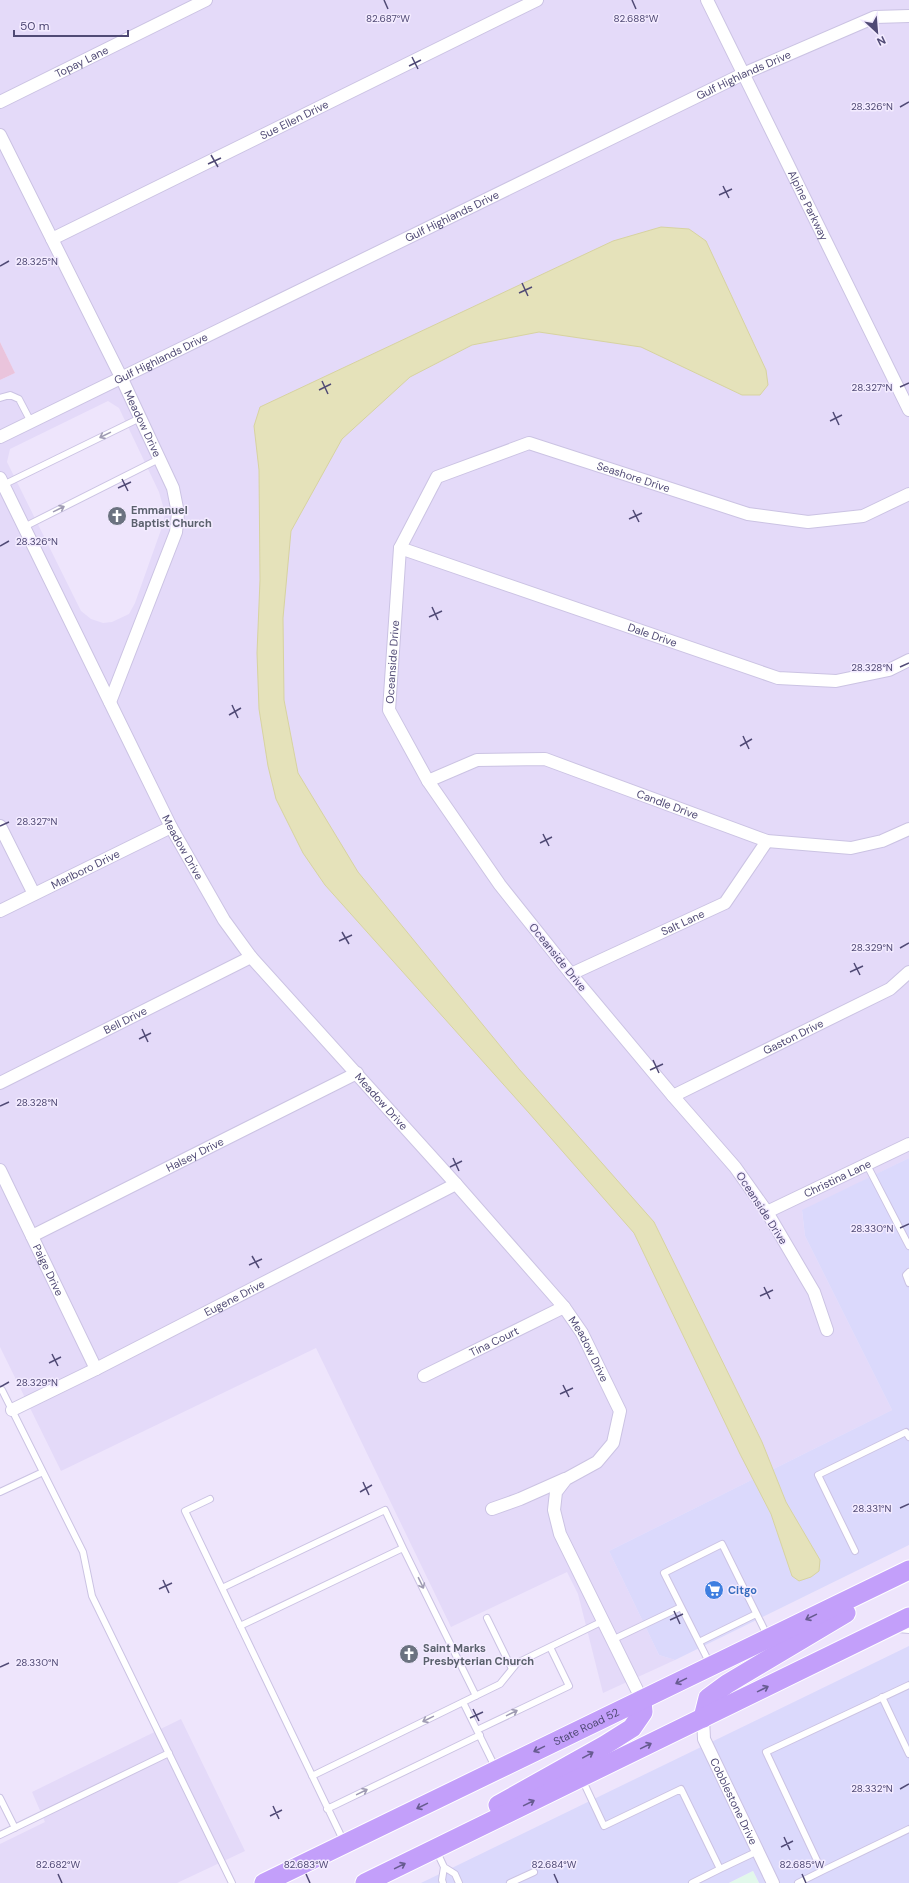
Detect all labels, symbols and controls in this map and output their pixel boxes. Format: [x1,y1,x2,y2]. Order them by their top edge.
scale bar [14,12,128,38]
text: 82.687°W [366,12,410,25]
text: 82.688°W [614,12,659,25]
north arrow [857,12,897,52]
text: 50 m [20,18,49,34]
text: N [875,33,888,49]
street label: Topay Lane [53,43,111,81]
street label: Gulf Highlands Drive [694,47,793,103]
street label: Sue Ellen Drive [258,97,331,142]
text: 28.326°N [851,100,893,113]
street label: Alpine Parkway [785,168,831,243]
street label: Gulf Highlands Drive [403,187,501,245]
text: 28.325°N [16,255,58,268]
street label: Gulf Highlands Drive [112,330,210,387]
text: 28.327°N [852,381,892,394]
street label: Meadow Drive [121,388,164,459]
one-way arrow [99,432,111,439]
street label: Seashore Drive [595,458,672,495]
place label: Emmanuel Baptist Church [131,503,212,530]
one-way arrow [52,505,64,512]
church icon: Emmanuel Baptist Church [106,505,128,527]
text: 28.326°N [16,535,58,548]
street label: Oceanside Drive [382,620,402,704]
street label: Dale Drive [626,620,679,650]
text: 28.328°N [851,661,893,674]
street label: Candle Drive [635,786,700,822]
street label: Meadow Drive [159,812,207,882]
text: 28.327°N [17,815,57,828]
street label: Marlboro Drive [49,846,122,892]
street label: Salt Lane [659,906,707,939]
street label: Oceanside Drive [526,920,590,994]
text: 28.329°N [851,941,893,954]
street label: Bell Drive [101,1003,149,1037]
street label: Gaston Drive [761,1016,826,1058]
street label: Meadow Drive [352,1070,411,1133]
text: 28.328°N [16,1096,58,1109]
street label: Halsey Drive [164,1134,226,1175]
street label: Christina Lane [801,1156,873,1200]
street label: Oceanside Drive [733,1169,791,1247]
text: 28.330°N [851,1222,893,1235]
street label: Paige Drive [30,1242,67,1298]
street label: Eugene Drive [202,1277,267,1319]
street label: Meadow Drive [566,1314,612,1384]
street label: Tina Court [467,1323,521,1360]
text: 28.329°N [16,1376,58,1389]
text: 28.331°N [853,1502,891,1515]
one-way arrow [418,1577,425,1589]
supermarket icon: Citgo [703,1579,725,1601]
place label: Citgo [728,1583,757,1597]
one-way arrow [805,1614,817,1622]
place label: Saint Marks Presbyterian Church [423,1641,534,1668]
church icon: Saint Marks Presbyterian Church [398,1643,420,1665]
text: 28.330°N [16,1656,58,1669]
one-way arrow [676,1677,688,1685]
one-way arrow [756,1685,768,1692]
street label: State Road 52 [551,1705,621,1749]
one-way arrow [506,1709,518,1716]
one-way arrow [423,1716,435,1723]
one-way arrow [640,1742,652,1749]
one-way arrow [534,1746,546,1754]
one-way arrow [582,1750,594,1758]
street label: Cobblestone Drive [707,1756,761,1847]
text: 28.332°N [851,1782,893,1795]
one-way arrow [356,1788,368,1795]
one-way arrow [523,1799,535,1806]
one-way arrow [417,1803,429,1810]
text: 82.682°W [36,1858,81,1871]
text: 82.683°W [284,1858,329,1871]
text: 82.684°W [532,1858,577,1871]
text: 82.685°W [780,1858,825,1871]
one-way arrow [393,1862,405,1869]

